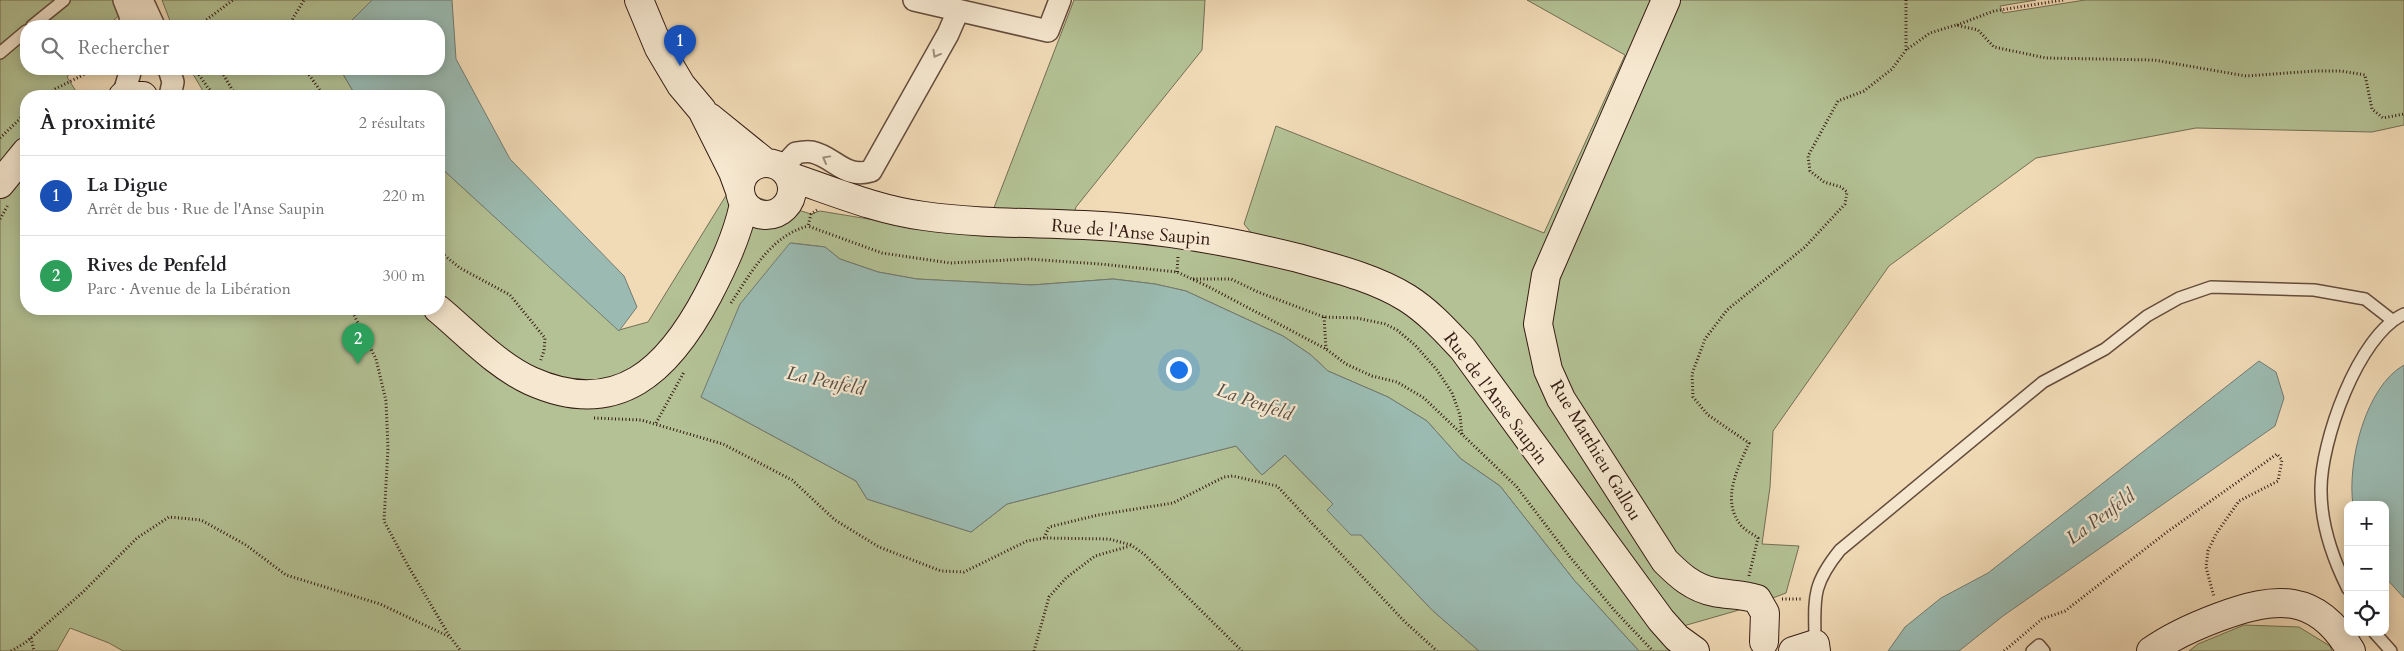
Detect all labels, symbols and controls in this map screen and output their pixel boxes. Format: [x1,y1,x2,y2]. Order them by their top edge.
search box [20,20,445,75]
pin: 1 [664,25,696,66]
icon: search [38,34,66,62]
text: Rechercher [78,35,169,61]
one-way arrow [932,49,942,58]
text: À proximité [40,108,156,137]
text: 2 résultats [359,112,425,134]
one-way arrow [822,155,831,165]
text: La Digue [87,172,168,198]
text: 1 [52,185,60,207]
text: 220 m [383,185,425,207]
text: Arrêt de bus · Rue de l'Anse Saupin [87,198,325,220]
street label: Rue de l'Anse Saupin [1050,213,1213,252]
text: Rives de Penfeld [87,252,227,278]
text: 2 [52,265,60,287]
text: 300 m [383,265,425,287]
text: Parc · Avenue de la Libération [87,278,291,300]
pin: 2 [342,323,374,364]
street label: Rue de l'Anse Saupin [1437,327,1554,470]
your location [1166,357,1192,383]
water label: La Penfeld [784,360,868,402]
street label: Rue Matthieu Gallou [1544,375,1648,525]
water label: La Penfeld [1213,377,1297,427]
water label: La Penfeld [2061,483,2141,551]
map controls [2344,501,2389,636]
button: + [2344,501,2389,546]
button: − [2344,546,2389,591]
button: locate [2344,591,2389,636]

